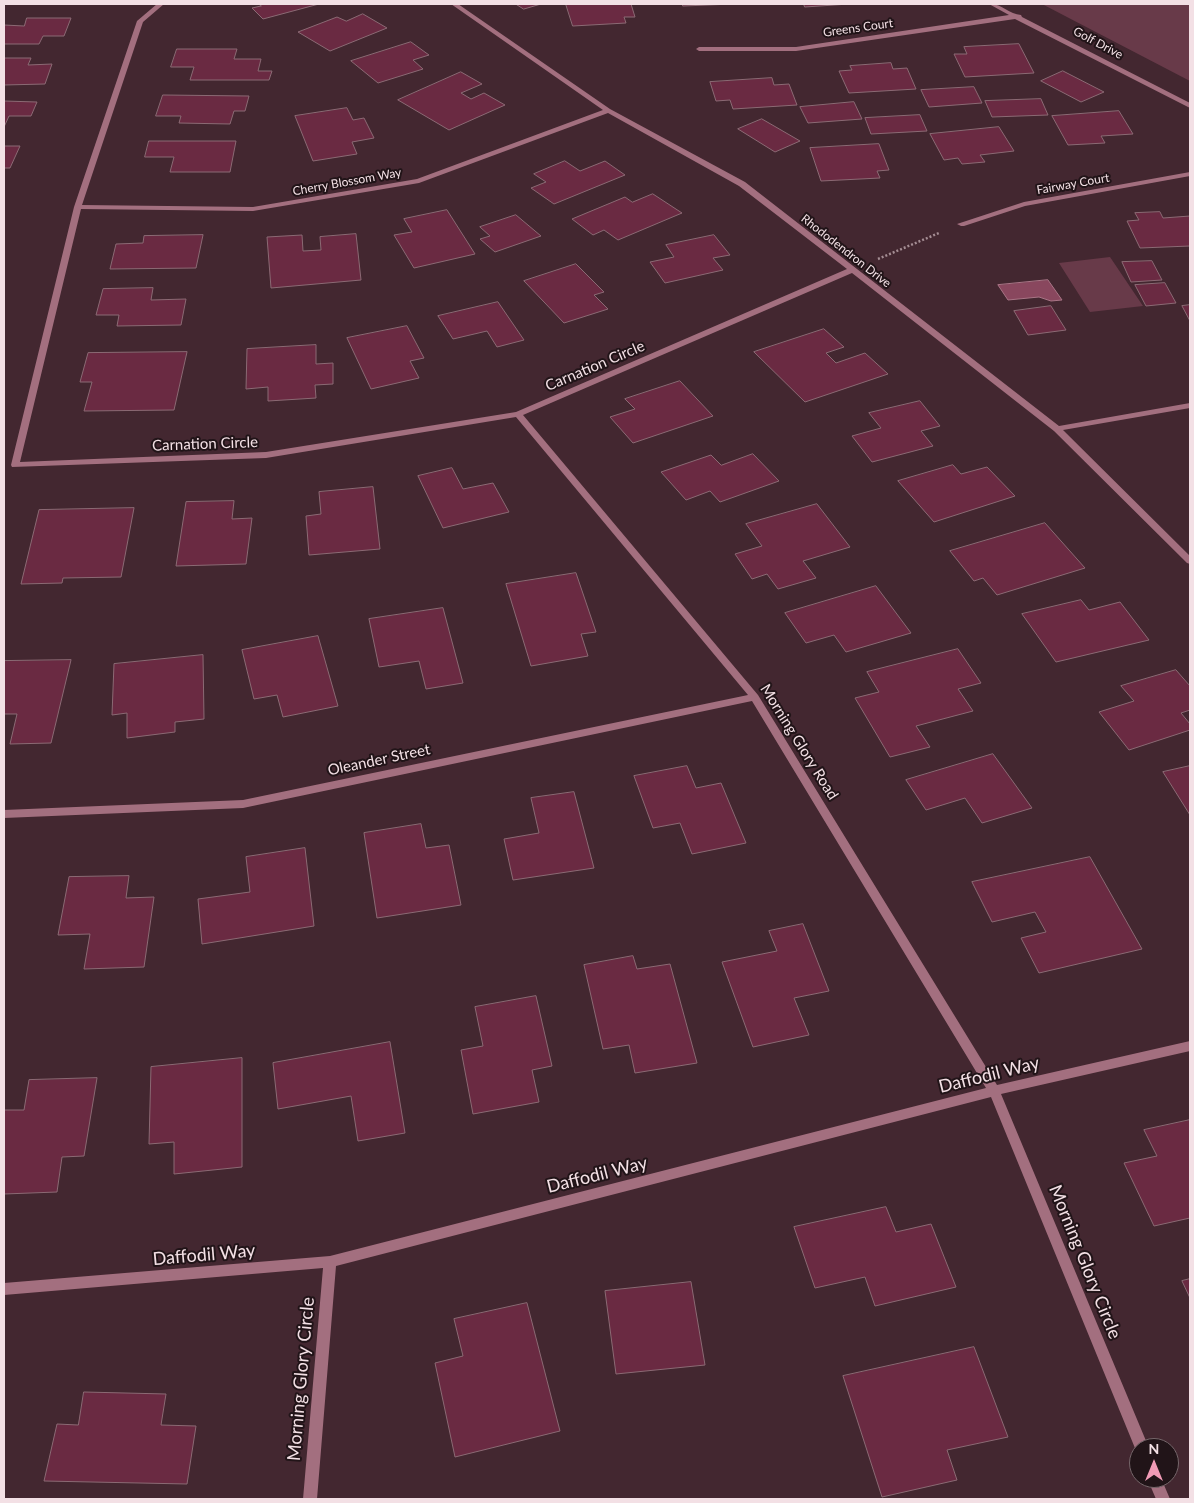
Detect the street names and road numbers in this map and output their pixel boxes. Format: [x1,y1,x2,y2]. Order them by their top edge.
street label: Greens Court [822,16,894,40]
street label: Golf Drive [1071,24,1125,62]
street label: Cherry Blossom Way [291,165,403,199]
street label: Fairway Court [1035,171,1111,197]
street label: Rhododendron Drive [798,211,894,291]
street label: Carnation Circle [543,337,647,395]
street label: Carnation Circle [152,433,258,455]
street label: Morning Glory Road [756,681,842,803]
street label: Oleander Street [326,740,432,780]
street label: Daffodil Way [936,1052,1042,1098]
street label: Daffodil Way [544,1152,650,1198]
street label: Morning Glory Circle [1044,1182,1126,1342]
street label: Daffodil Way [152,1240,256,1270]
street label: Morning Glory Circle [283,1296,319,1462]

